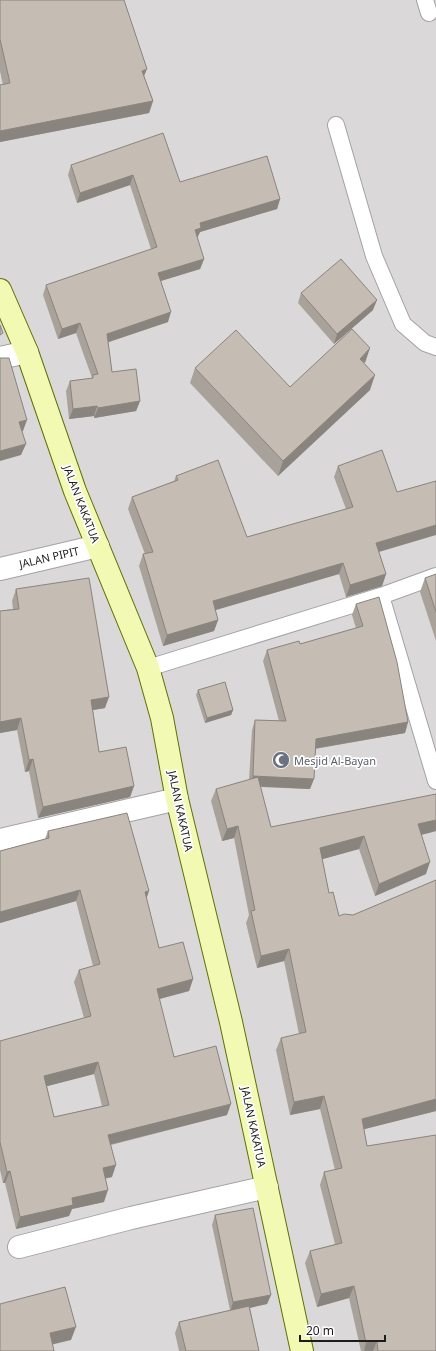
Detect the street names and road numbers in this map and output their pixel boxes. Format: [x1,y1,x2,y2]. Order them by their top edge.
street label: JALAN KAKATUA [60,462,104,546]
street label: JALAN PIPIT [17,543,80,571]
street label: JALAN KAKATUA [165,768,197,854]
street label: JALAN KAKATUA [238,1084,270,1170]

